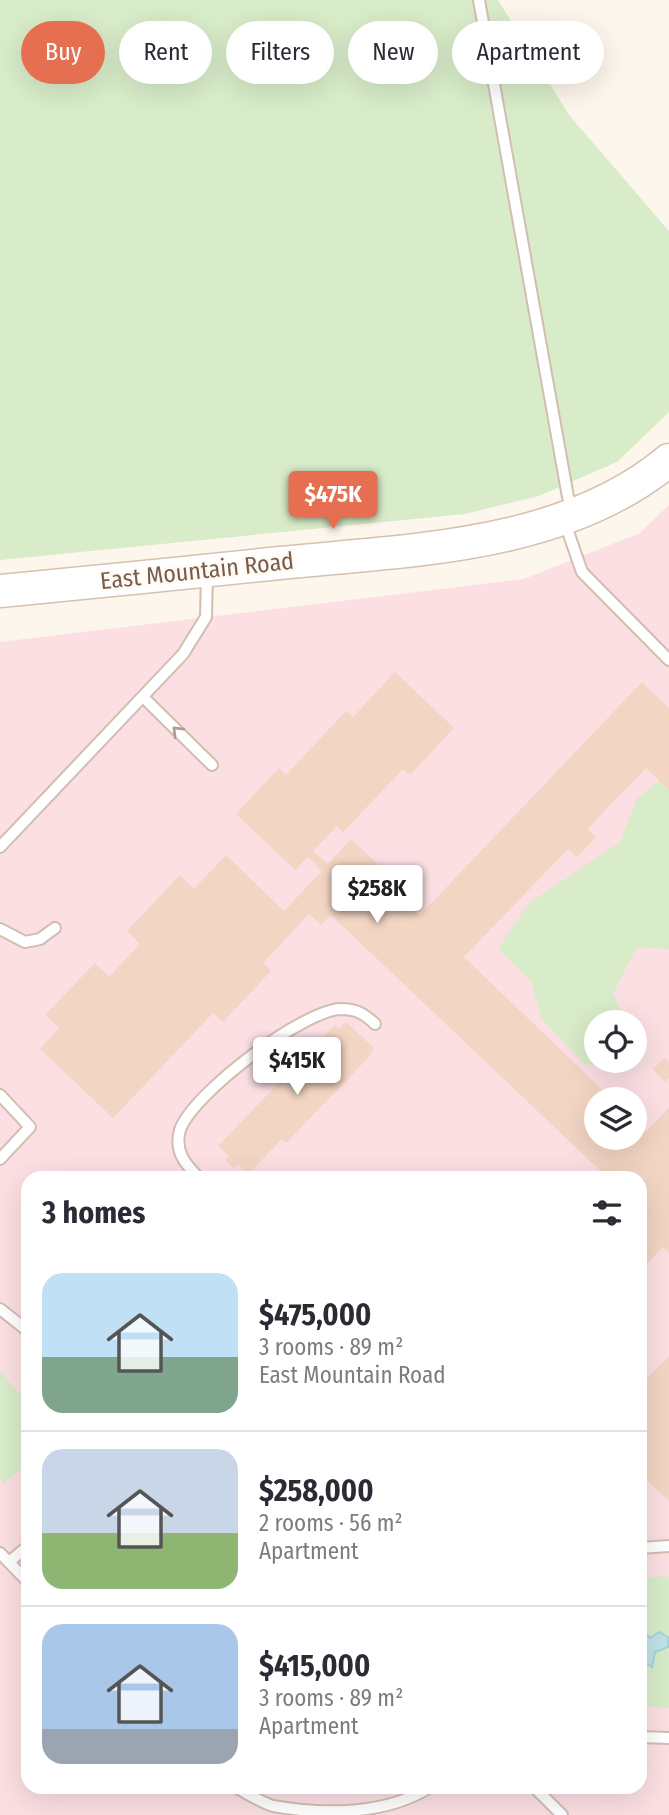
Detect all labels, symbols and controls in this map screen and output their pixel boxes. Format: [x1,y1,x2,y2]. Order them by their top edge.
chip: Buy [21,21,105,84]
chip: Rent [119,21,212,84]
chip: Filters [226,21,334,84]
chip: New [348,21,438,84]
chip: Apartment [452,21,604,84]
pin: $475K [284,472,382,531]
text: $475K [304,480,362,508]
street label: East Mountain Road [99,547,295,595]
one-way arrow [173,726,186,739]
pin: $258K [328,866,426,925]
text: $258K [348,874,406,902]
map controls [584,1010,647,1150]
button: locate [584,1010,647,1073]
pin: $415K [248,1038,346,1097]
text: $415K [269,1046,325,1074]
button: layers [584,1087,647,1150]
icon: filters [588,1194,626,1232]
text: 3 homes [42,1195,145,1231]
text: $475,000 [259,1297,371,1333]
icon: home [98,1301,182,1385]
text: 3 rooms · 89 m² [259,1333,403,1361]
text: East Mountain Road [259,1361,446,1389]
text: $258,000 [259,1473,374,1509]
icon: home [98,1477,182,1561]
text: 2 rooms · 56 m² [259,1509,403,1537]
text: Apartment [259,1537,359,1565]
text: $415,000 [259,1648,370,1684]
icon: home [98,1652,182,1736]
text: 3 rooms · 89 m² [259,1684,403,1712]
text: Apartment [259,1712,359,1740]

